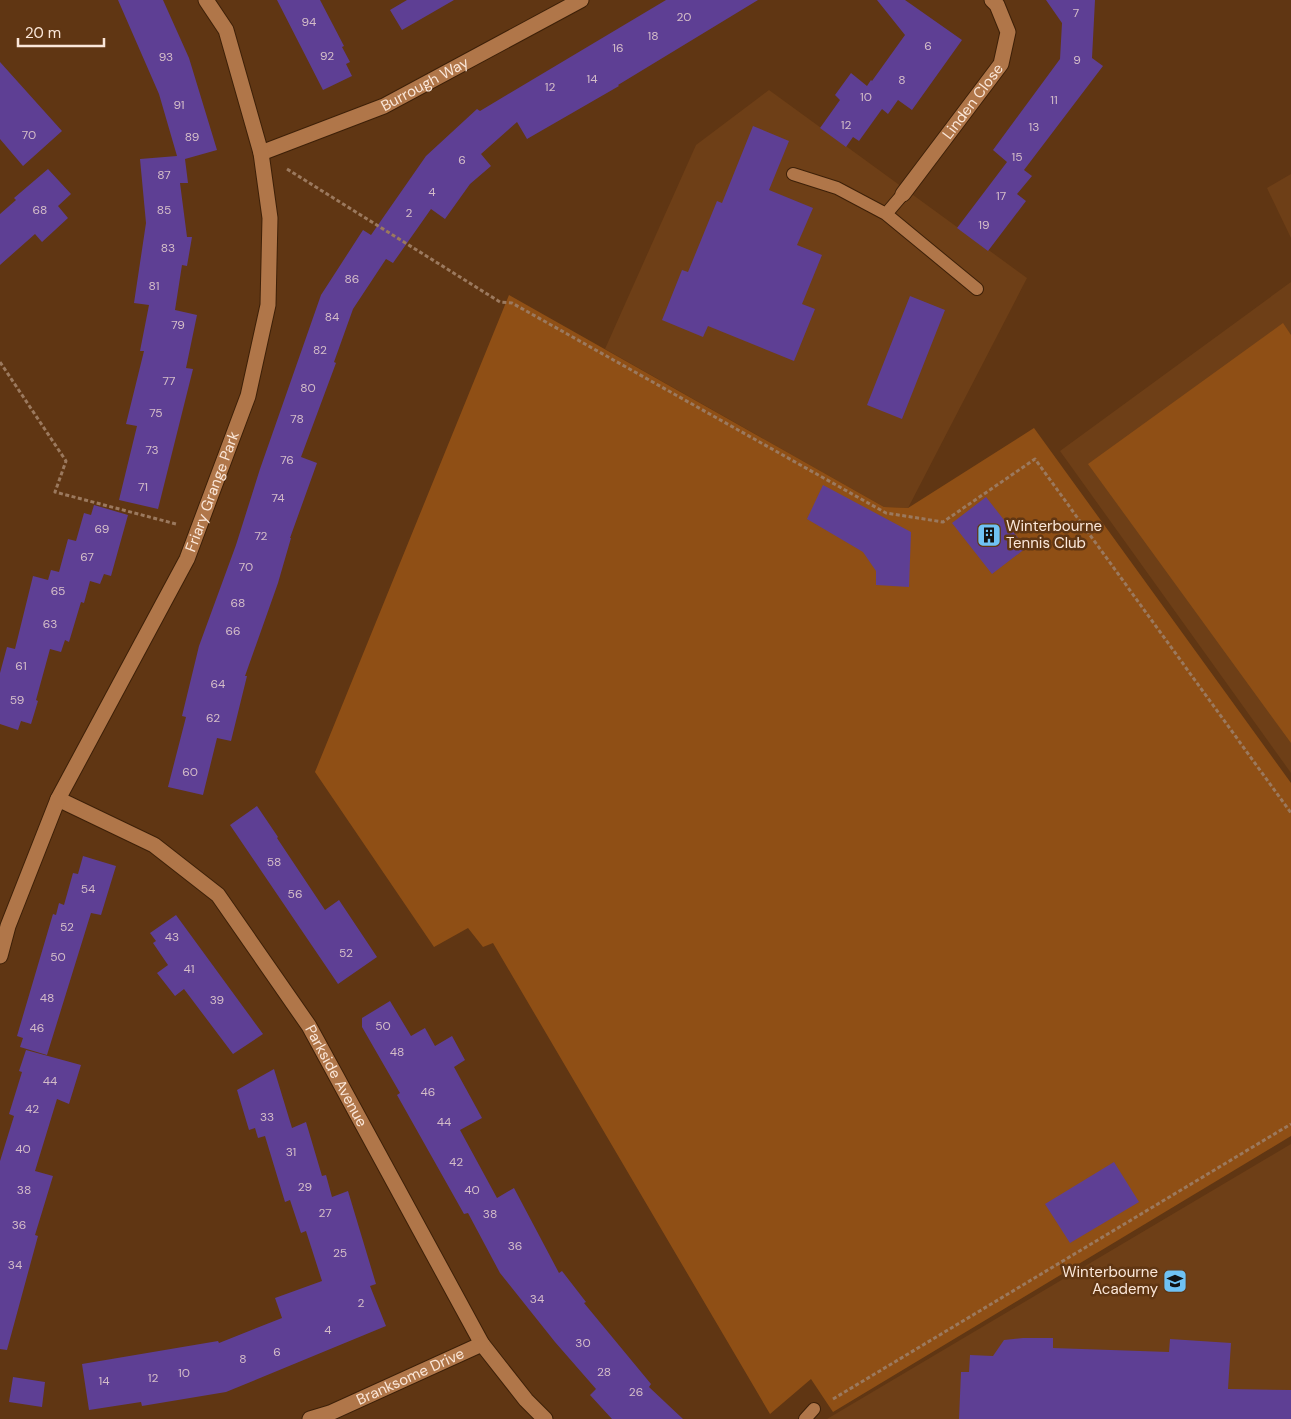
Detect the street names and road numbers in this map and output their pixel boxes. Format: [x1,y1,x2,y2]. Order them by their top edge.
street label: Burrough Way [377,52,473,116]
street label: Linden Close [938,59,1008,143]
street label: Friary Grange Park [181,428,244,555]
street label: Parkside Avenue [300,1021,372,1130]
street label: Branksome Drive [353,1343,467,1410]

